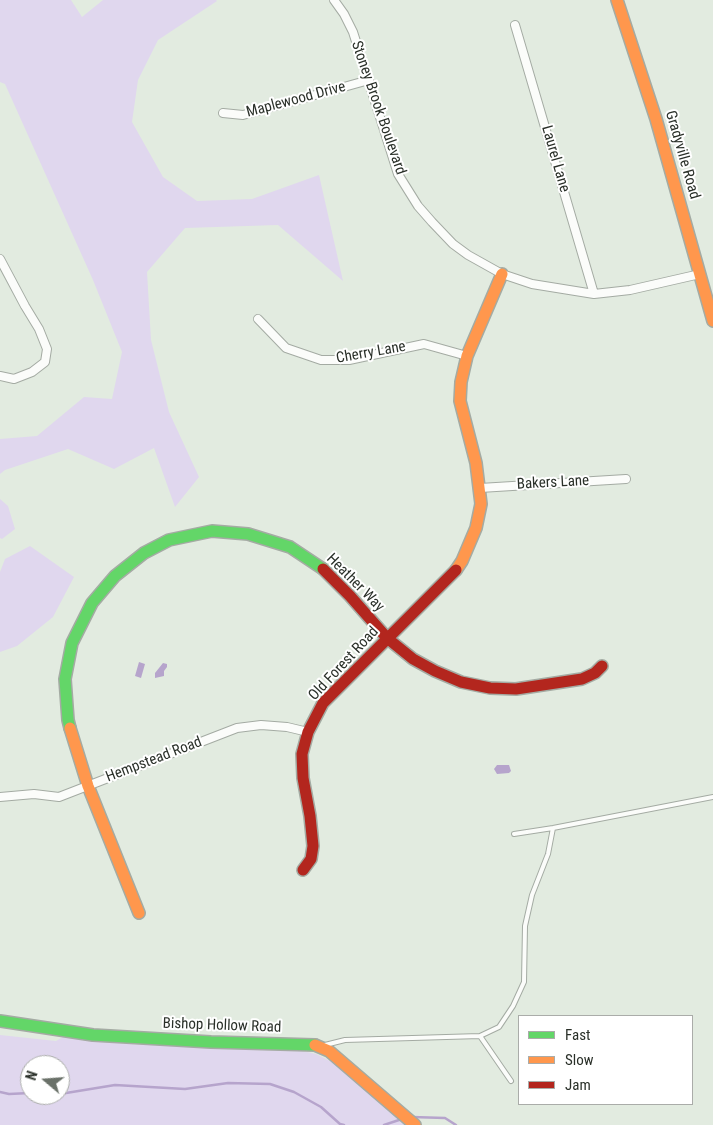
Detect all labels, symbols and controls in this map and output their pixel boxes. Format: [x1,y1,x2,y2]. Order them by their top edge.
street label: Stoney Brook Boulevard [347,39,409,177]
street label: Maplewood Drive [244,78,348,122]
street label: Gradyville Road [661,109,703,201]
street label: Laurel Lane [537,124,573,194]
street label: Cherry Lane [335,338,407,368]
street label: Bakers Lane [516,472,590,494]
street label: Heather Way [322,550,388,616]
street label: Old Forest Road [305,623,383,705]
street label: Hempstead Road [103,733,205,787]
street label: Bishop Hollow Road [162,1015,282,1037]
legend [518,1015,693,1105]
text: Fast [565,1026,590,1044]
text: Slow [565,1051,594,1069]
north arrow [20,1055,70,1105]
text: N [23,1069,41,1082]
text: Jam [565,1076,591,1094]

